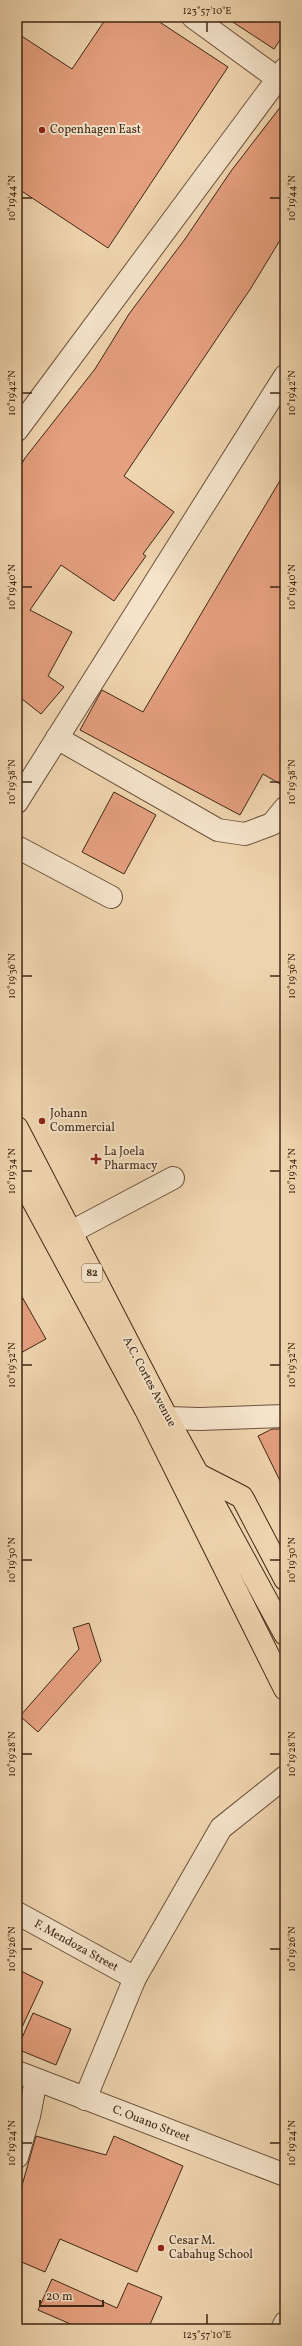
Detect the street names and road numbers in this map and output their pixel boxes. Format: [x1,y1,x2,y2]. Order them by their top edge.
road number: 82 [82,1264,102,1282]
street label: A.C. Cortes Avenue [118,1334,180,1430]
street label: F. Mendoza Street [31,1916,121,1976]
street label: C. Ouano Street [110,2102,192,2146]

